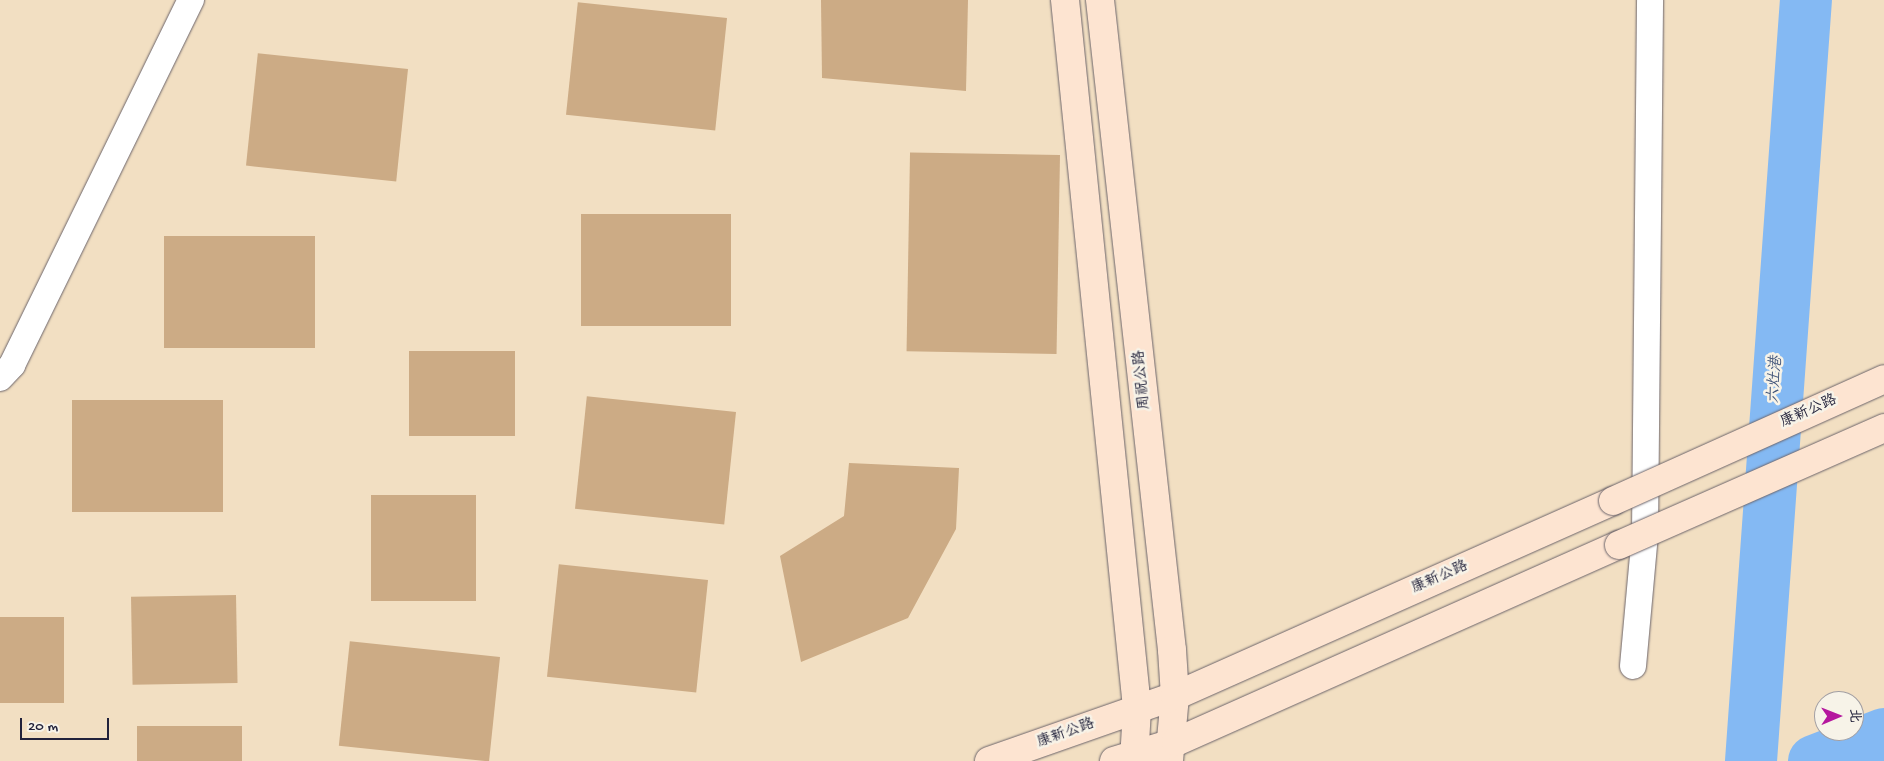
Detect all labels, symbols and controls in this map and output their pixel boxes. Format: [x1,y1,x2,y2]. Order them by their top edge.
street label: 周祝公路 [1131,349,1155,411]
water label: 六灶港 [1766,355,1788,405]
street label: 康新公路 [1778,392,1840,432]
street label: 康新公路 [1409,558,1471,598]
north arrow [1814,691,1864,741]
scale bar [22,708,111,740]
text: 北 [1845,709,1862,723]
street label: 康新公路 [1035,715,1097,753]
text: 20 m [28,718,58,736]

